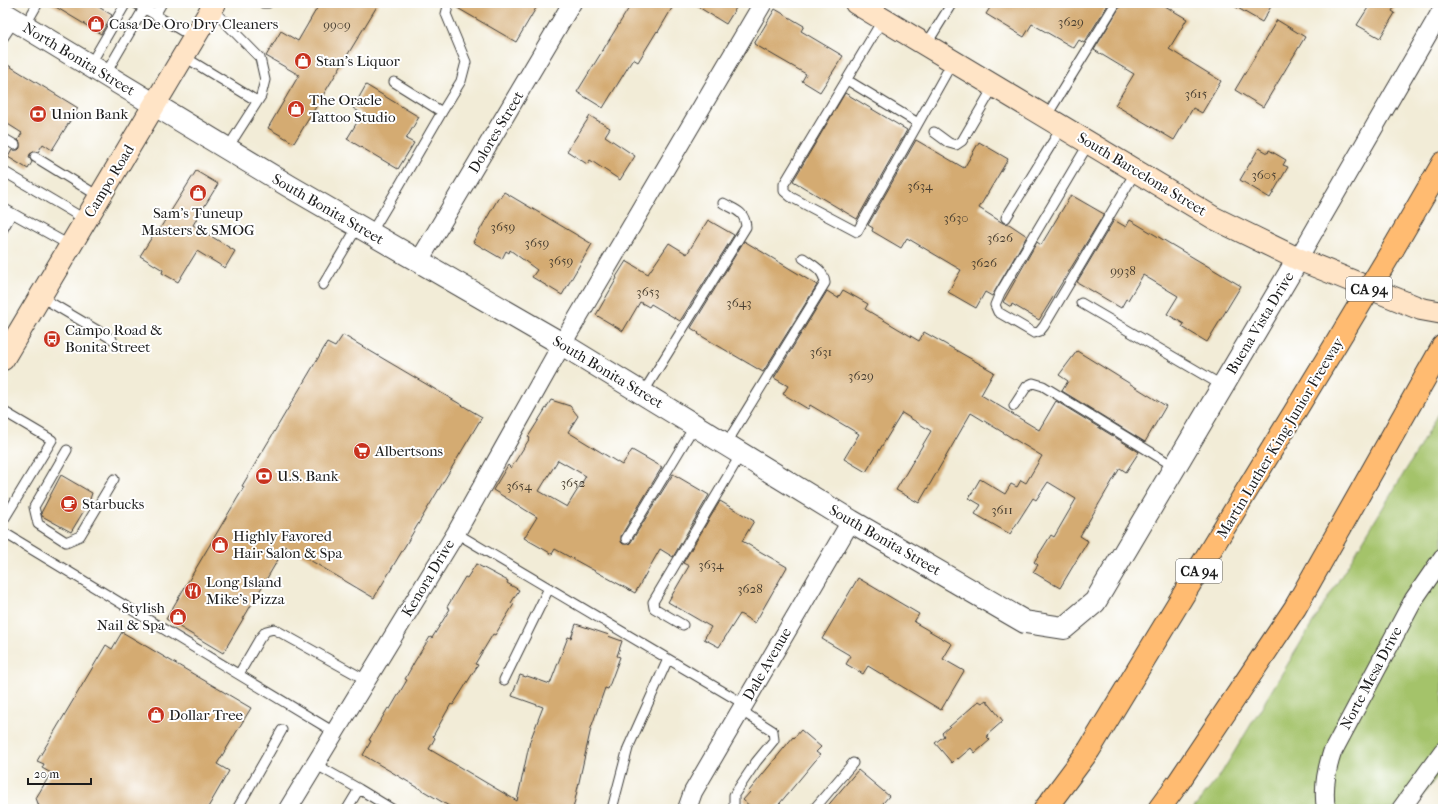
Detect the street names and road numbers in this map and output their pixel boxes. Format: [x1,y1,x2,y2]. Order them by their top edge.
street label: North Bonita Street [20,18,139,100]
street label: Dolores Street [464,87,528,176]
street label: South Barcelona Street [1074,128,1210,220]
street label: Campo Road [80,141,138,221]
street label: South Bonita Street [269,170,388,249]
street label: Buena Vista Drive [1222,268,1298,377]
road number: CA 94 [1346,277,1392,301]
street label: South Bonita Street [549,332,667,413]
street label: Martin Luther King Junior Freeway [1213,333,1348,542]
street label: South Bonita Street [826,501,945,580]
street label: Kenora Drive [398,535,459,620]
road number: CA 94 [1176,559,1222,583]
street label: Norte Mesa Drive [1336,623,1406,733]
street label: Dale Avenue [739,624,795,704]

